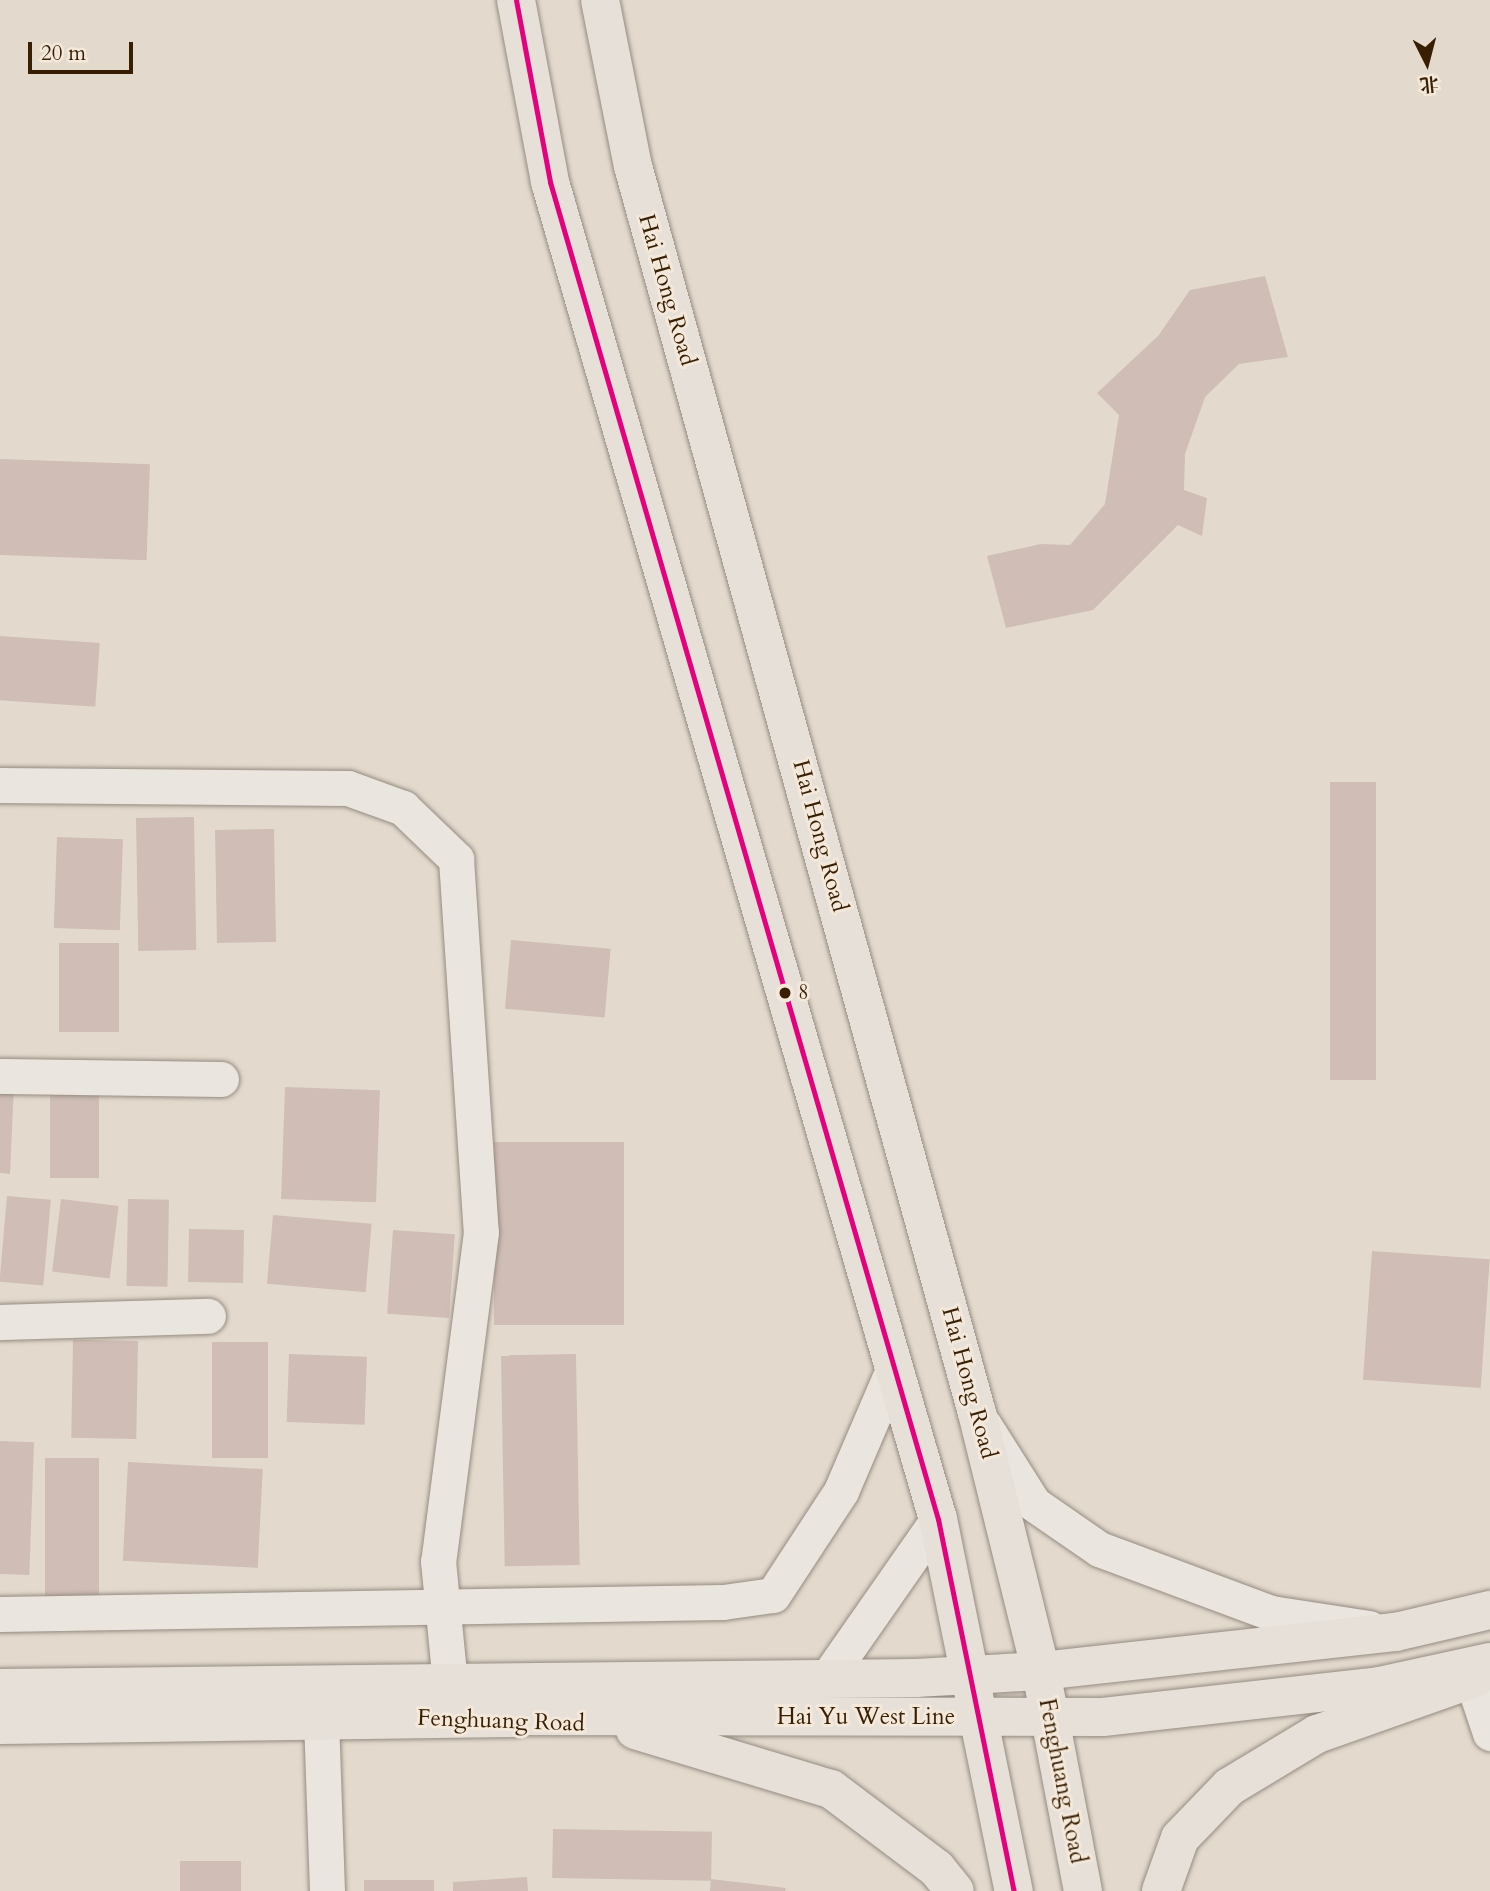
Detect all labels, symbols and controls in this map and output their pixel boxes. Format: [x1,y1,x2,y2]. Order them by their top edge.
scale bar [32,28,136,72]
north arrow [1392,28,1462,98]
text: 20 m [41,39,86,68]
text: 北 [1418,70,1440,98]
street label: Hai Hong Road [632,211,702,369]
street label: Hai Hong Road [786,757,854,915]
place label: 8 [798,980,809,1006]
marker: 8 [778,986,792,1000]
street label: Hai Hong Road [935,1304,1003,1462]
street label: Fenghuang Road [1032,1696,1092,1866]
street label: Hai Yu West Line [777,1703,955,1731]
street label: Fenghuang Road [417,1704,585,1738]

